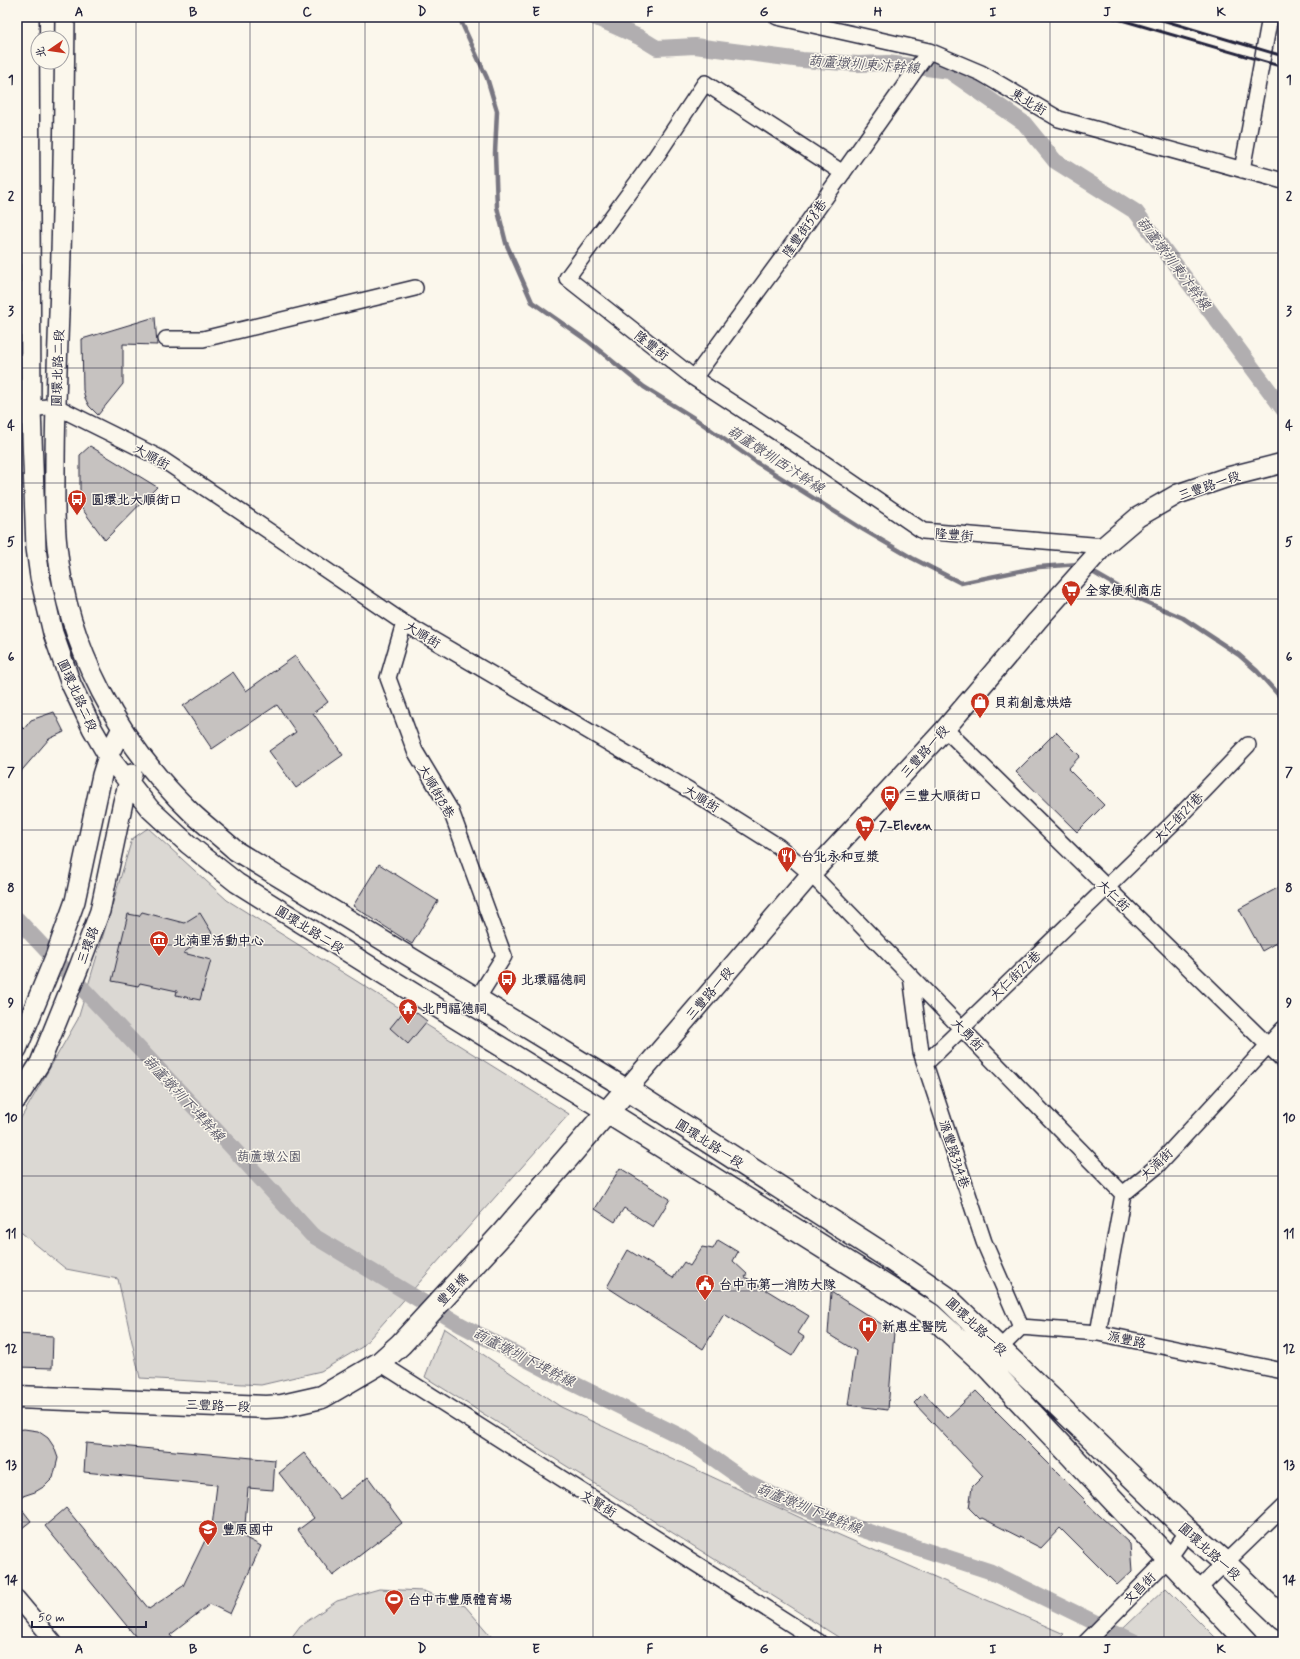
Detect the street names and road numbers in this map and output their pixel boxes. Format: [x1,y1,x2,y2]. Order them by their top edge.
street label: 東北街 [1007,85,1049,120]
street label: 隆豐街58巷 [779,197,831,261]
street label: 隆豐街 [630,327,672,365]
street label: 圓環北路二段 [49,329,68,407]
street label: 大順街 [130,440,172,474]
street label: 三豐路一段 [1176,468,1243,505]
street label: 隆豐街 [934,526,974,545]
street label: 大順街 [401,618,443,653]
street label: 圓環北路二段 [53,657,100,735]
street label: 三豐路一段 [897,722,953,782]
street label: 大順街8巷 [414,762,458,822]
street label: 大順街 [680,782,722,817]
street label: 大仁街21巷 [1150,789,1208,847]
street label: 大仁街 [1093,876,1133,916]
street label: 圓環北路二段 [272,902,347,958]
street label: 三環路 [74,924,103,967]
street label: 大仁街22巷 [987,947,1045,1005]
street label: 三豐路一段 [682,964,738,1024]
street label: 大勇街 [947,1015,987,1055]
street label: 圓環北路一段 [672,1116,747,1173]
street label: 源豐路334巷 [935,1118,973,1191]
street label: 大湳街 [1137,1145,1177,1185]
street label: 豐里橋 [434,1270,473,1310]
street label: 圓環北路一段 [942,1294,1010,1360]
street label: 源豐路 [1106,1328,1148,1353]
street label: 三豐路一段 [185,1397,251,1416]
street label: 文賢街 [577,1487,619,1522]
street label: 圓環北路一段 [1174,1520,1244,1585]
street label: 文昌街 [1120,1569,1160,1609]

